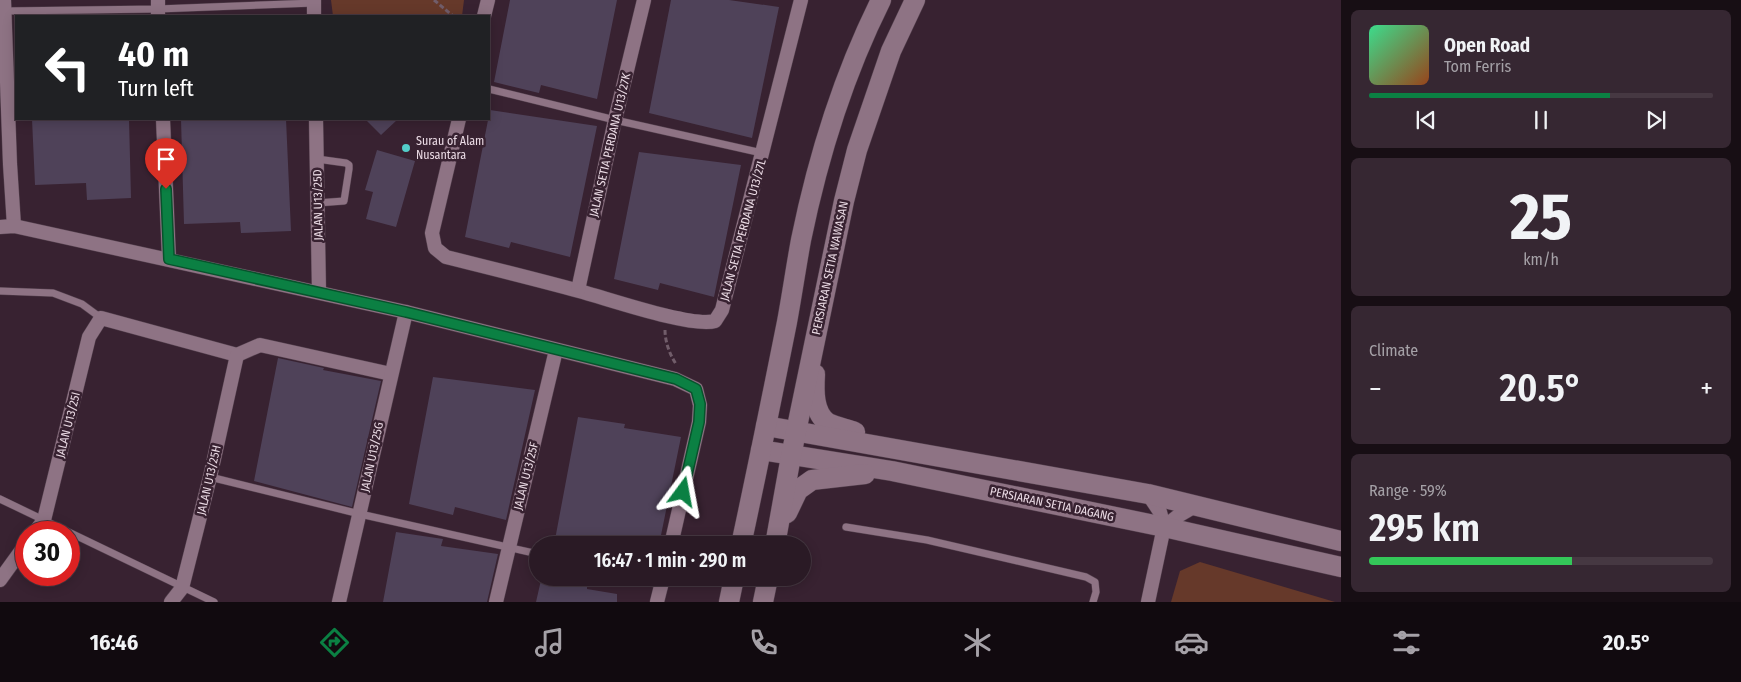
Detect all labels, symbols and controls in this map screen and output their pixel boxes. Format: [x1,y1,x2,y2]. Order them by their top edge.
text: 40 m [118,33,189,75]
text: Open Road [1444,34,1530,57]
icon: left [35,35,100,100]
text: Tom Ferris [1444,57,1511,76]
street label: JALAN SETIA PERDANA U13/27K [587,71,634,218]
text: Turn left [118,75,194,102]
icon: previous [1412,106,1440,134]
icon: pause [1527,106,1555,134]
icon: next [1642,106,1670,134]
place label: Surau of Alam Nusantara [416,134,484,162]
pin [145,138,187,189]
marker: Surau of Alam Nusantara [400,142,412,154]
icon: arrive [152,145,180,173]
street label: JALAN SETIA PERDANA U13/27L [717,157,769,302]
street label: JALAN U13/25D [310,169,326,241]
text: 25 [1510,178,1572,256]
street label: PERSIARAN SETIA WAWASAN [809,200,851,336]
text: km/h [1523,250,1559,269]
text: Climate [1369,341,1418,360]
text: 20.5° [1500,365,1582,411]
text: − [1369,372,1382,405]
text: + [1700,372,1713,405]
street label: JALAN U13/25I [53,391,83,459]
street label: JALAN U13/25G [358,421,386,493]
street label: JALAN U13/25F [511,440,541,511]
street label: JALAN U13/25H [194,444,224,516]
position arrow [656,465,708,517]
text: Range · 59% [1369,481,1447,500]
street label: PERSIARAN SETIA DAGANG [989,484,1115,524]
text: 295 km [1369,505,1480,551]
speed limit sign: 30 [15,521,80,586]
text: 16:47 · 1 min · 290 m [594,549,746,572]
icon: directions [317,625,352,660]
icon: music [532,625,567,660]
icon: phone [746,625,781,660]
icon: climate [960,625,995,660]
icon: car [1174,625,1209,660]
icon: filters [1389,625,1424,660]
text: 16:46 [90,629,138,656]
text: 20.5° [1603,629,1651,656]

